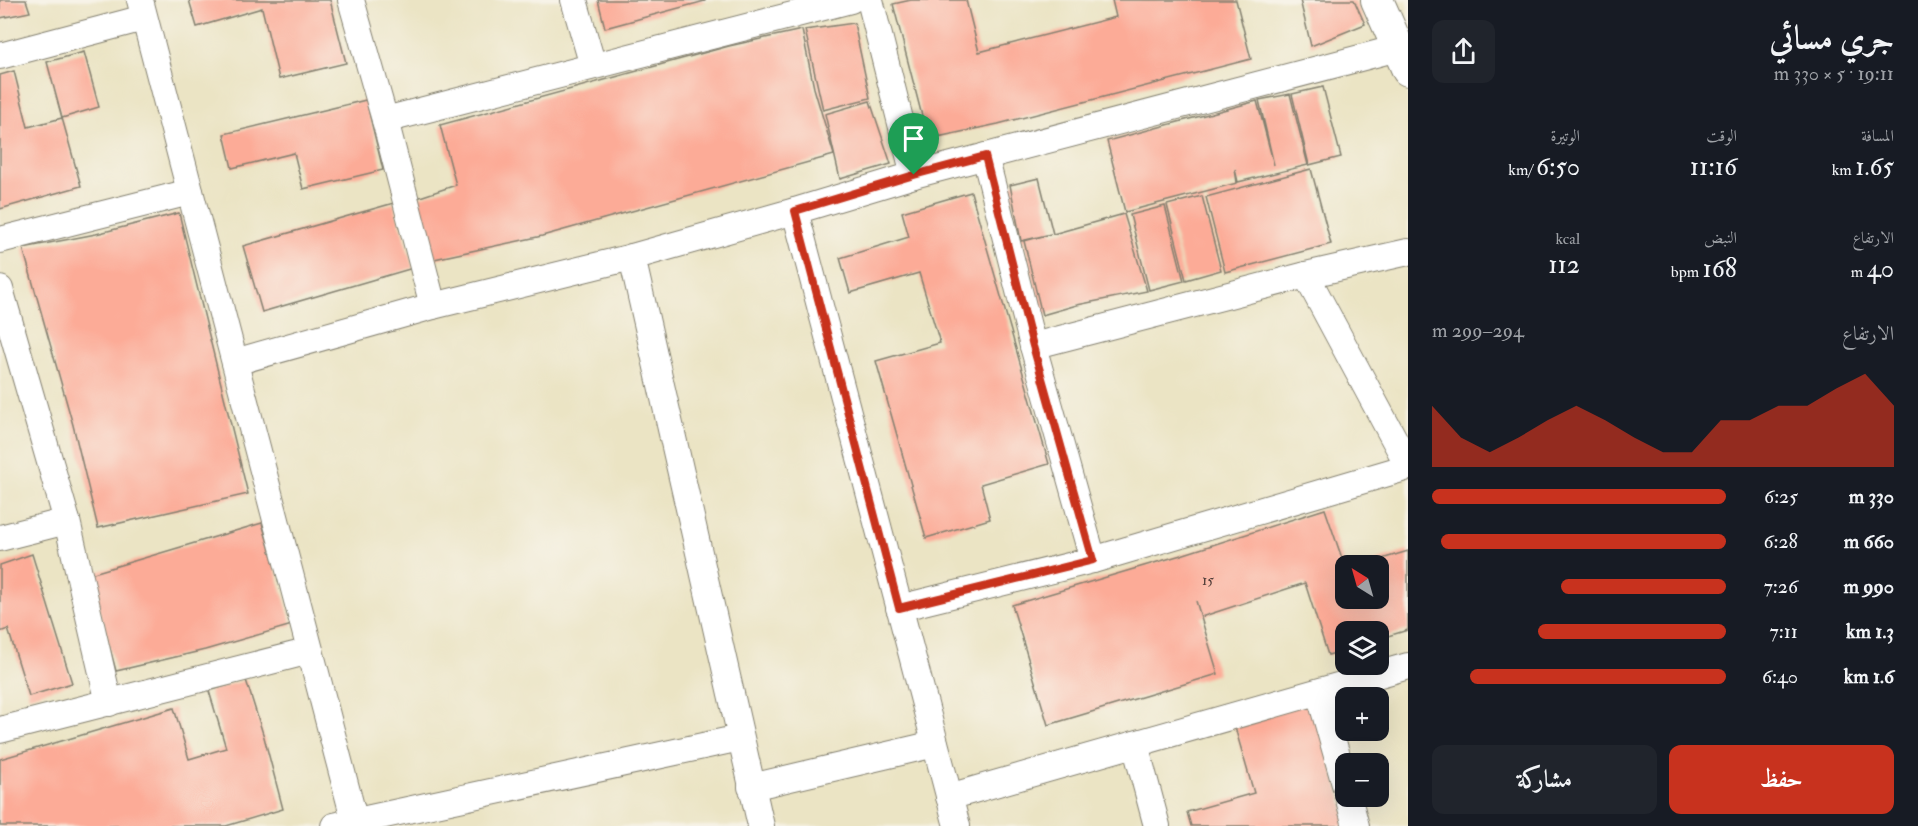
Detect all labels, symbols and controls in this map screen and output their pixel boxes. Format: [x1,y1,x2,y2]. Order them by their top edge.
text: جري مسائي [1770,18,1894,59]
button: share [1432,20,1495,83]
text: 19:11 · 5 × 330 m [1774,61,1894,86]
pin [888,113,939,175]
icon: arrive [897,122,930,155]
text: الوتيرة [1550,126,1580,146]
text: الوقت [1706,126,1737,146]
text: المسافة [1861,126,1894,146]
text: 6:50 [1536,151,1580,183]
text: 11:16 [1690,151,1737,183]
text: 1.65 [1855,151,1894,183]
text: /km [1508,160,1536,180]
text: km [1832,160,1855,180]
text: النبض [1704,228,1737,248]
text: الارتفاع [1852,228,1894,248]
text: kcal [1555,229,1580,249]
text: 112 [1548,249,1580,281]
text: 168 [1703,253,1737,285]
text: 40 [1867,253,1894,285]
text: bpm [1671,262,1703,282]
text: m [1851,262,1867,282]
text: 294–299 m [1432,318,1524,343]
text: الارتفاع [1842,321,1894,346]
text: 6:25 [1764,484,1798,509]
text: 330 m [1849,484,1894,509]
text: 6:28 [1763,529,1798,554]
text: 660 m [1844,529,1894,554]
north arrow [1335,555,1389,609]
map controls [1335,555,1389,807]
house number: 15 [1202,571,1214,590]
text: 7:26 [1764,574,1798,599]
text: 990 m [1844,574,1894,599]
text: 7:11 [1770,619,1798,644]
text: 1.3 km [1846,619,1894,644]
button: layers [1335,621,1389,675]
text: 6:40 [1762,664,1798,689]
text: 1.6 km [1844,664,1894,689]
button: + [1335,687,1389,741]
button: مشاركة [1432,745,1657,814]
button: حفظ [1669,745,1894,814]
button: − [1335,753,1389,807]

